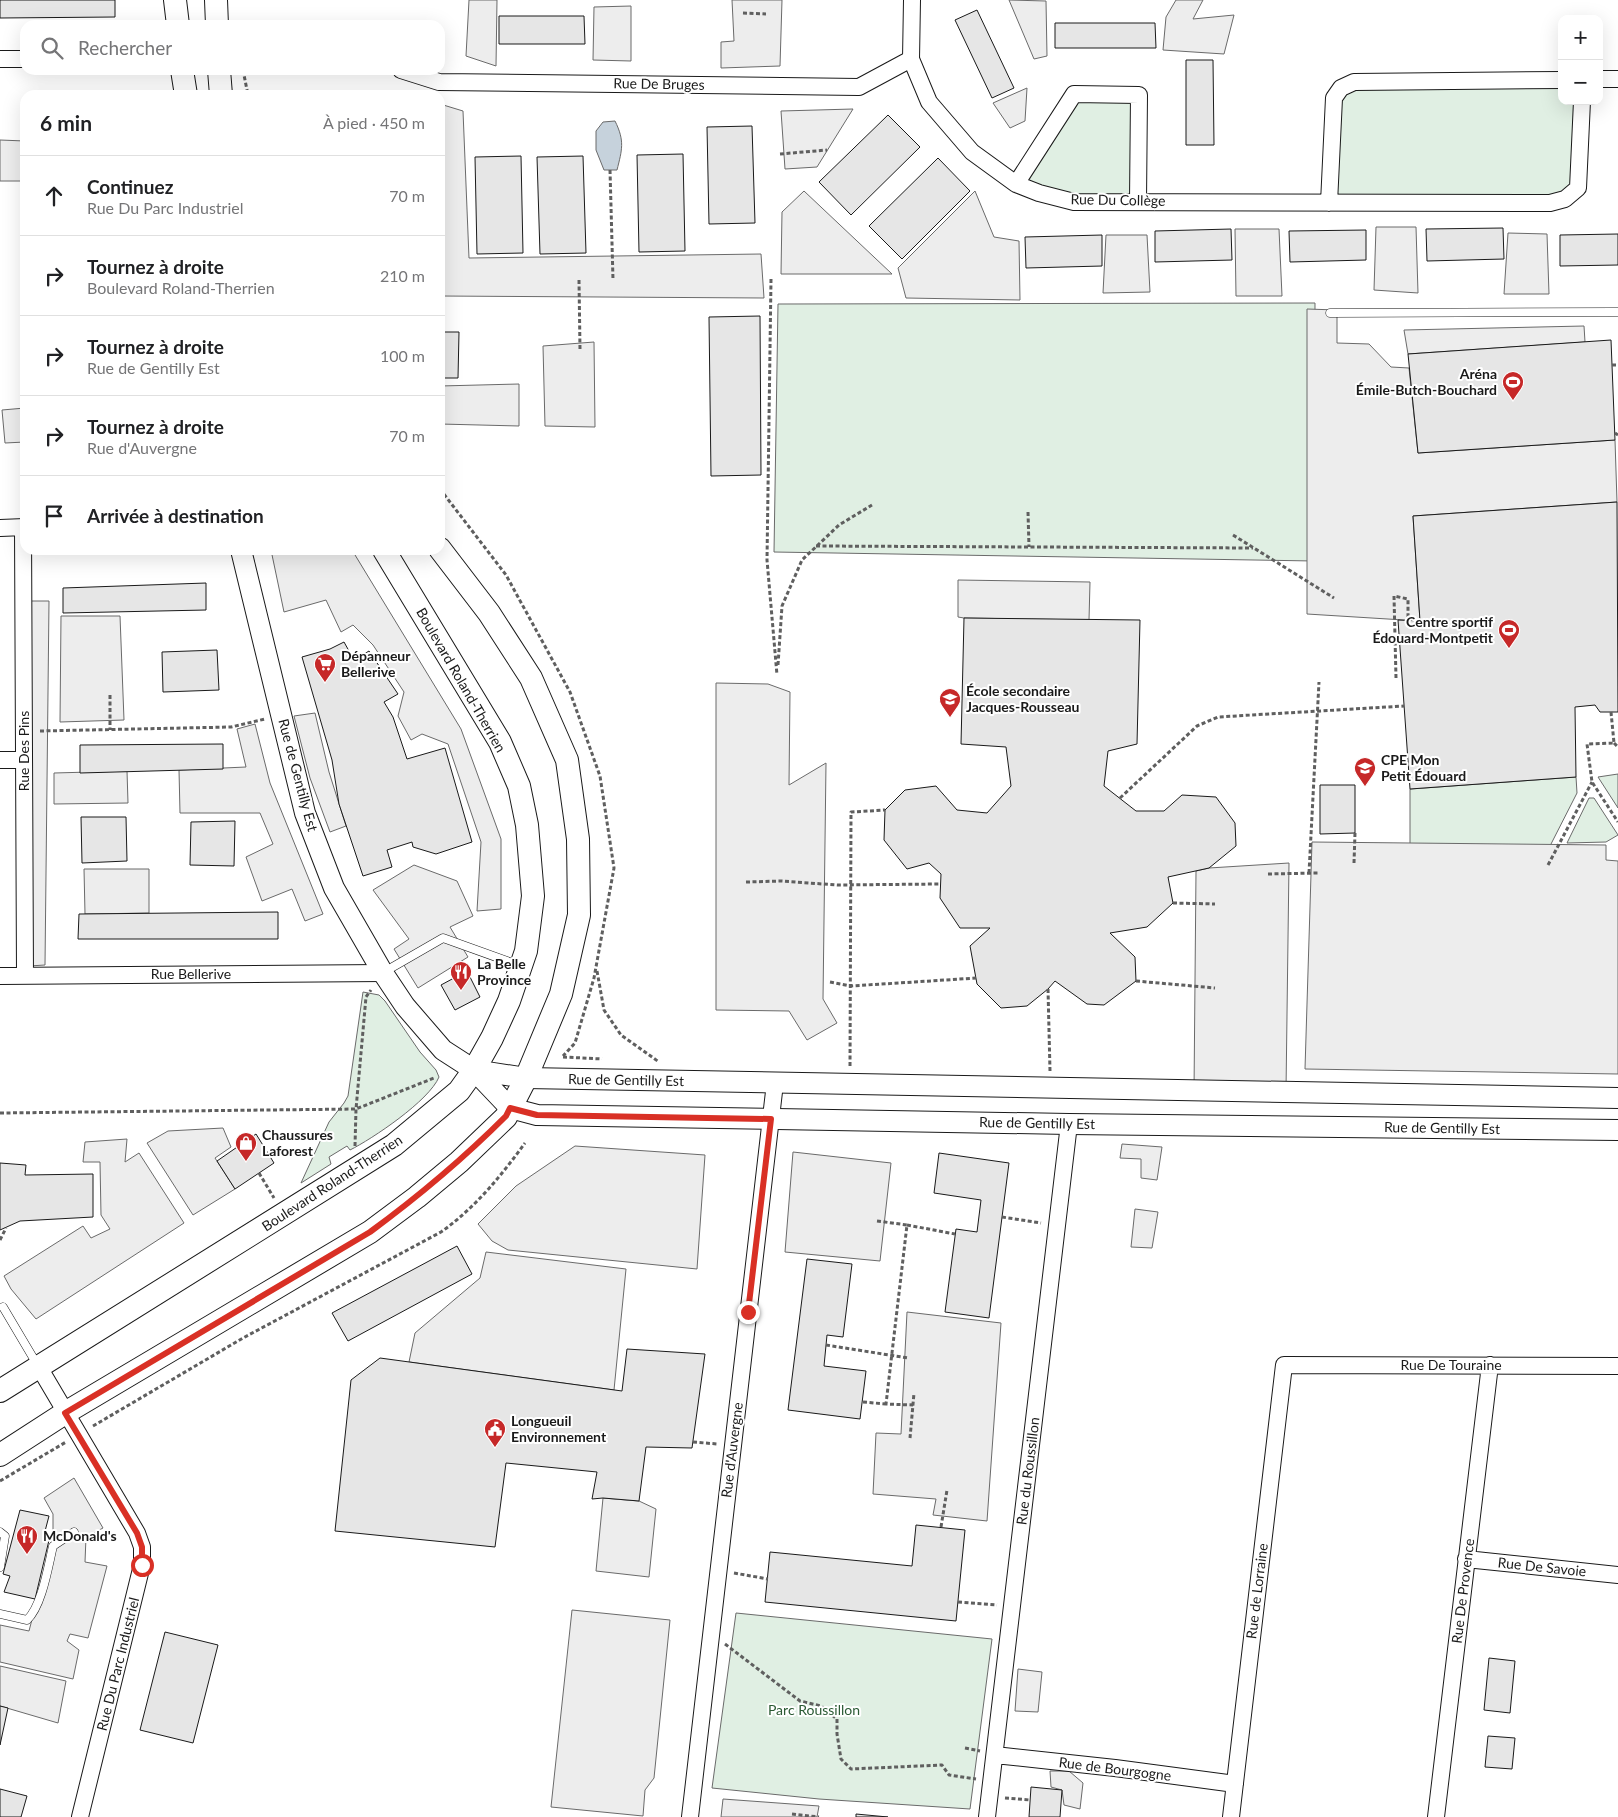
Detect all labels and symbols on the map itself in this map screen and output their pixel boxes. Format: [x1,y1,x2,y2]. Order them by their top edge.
street label: Rue De Bruges [613,74,705,93]
street label: Rue Du Collège [1070,190,1166,209]
place label: Aréna Émile-Butch-Bouchard [1356,365,1497,398]
sports icon: Aréna Émile-Butch-Bouchard [1501,370,1525,401]
street label: Boulevard Roland-Therrien [413,604,510,755]
place label: Centre sportif Édouard-Montpetit [1372,613,1494,646]
sports icon: Centre sportif Édouard-Montpetit [1497,618,1521,649]
place label: Dépanneur Bellerive [341,647,411,680]
supermarket icon: Dépanneur Bellerive [313,652,337,683]
place label: École secondaire Jacques-Rousseau [966,682,1080,715]
school or university icon: École secondaire Jacques-Rousseau [938,687,962,718]
street label: Rue Des Pins [15,711,32,791]
street label: Rue de Gentilly Est [275,717,322,833]
place label: CPE Mon Petit Édouard [1381,751,1466,784]
school or university icon: CPE Mon Petit Édouard [1353,756,1377,787]
place label: La Belle Province [477,955,532,988]
restaurant icon: La Belle Province [449,960,473,991]
street label: Rue Bellerive [151,965,231,982]
street label: Rue de Gentilly Est [568,1070,684,1089]
street label: Rue de Gentilly Est [979,1113,1095,1132]
street label: Rue de Gentilly Est [1384,1118,1500,1137]
place label: Chaussures Laforest [262,1126,333,1159]
shop icon: Chaussures Laforest [234,1131,258,1162]
street label: Boulevard Roland-Therrien [258,1131,405,1234]
route end [737,1301,760,1324]
street label: Rue De Touraine [1400,1356,1502,1373]
street label: Rue d'Auvergne [717,1401,746,1499]
place label: Longueuil Environnement [511,1412,607,1445]
street label: Rue du Roussillon [1012,1416,1043,1526]
public building icon: Longueuil Environnement [483,1417,507,1448]
restaurant icon: McDonald's [15,1524,39,1555]
place label: McDonald's [43,1527,117,1544]
street label: Rue De Provence [1448,1537,1477,1644]
street label: Rue de Lorraine [1242,1542,1271,1640]
street label: Rue De Savoie [1497,1553,1587,1580]
route start [131,1554,154,1577]
street label: Rue Du Parc Industriel [93,1595,142,1732]
park label: Parc Roussillon [768,1701,860,1718]
street label: Rue de Bourgogne [1058,1753,1172,1784]

